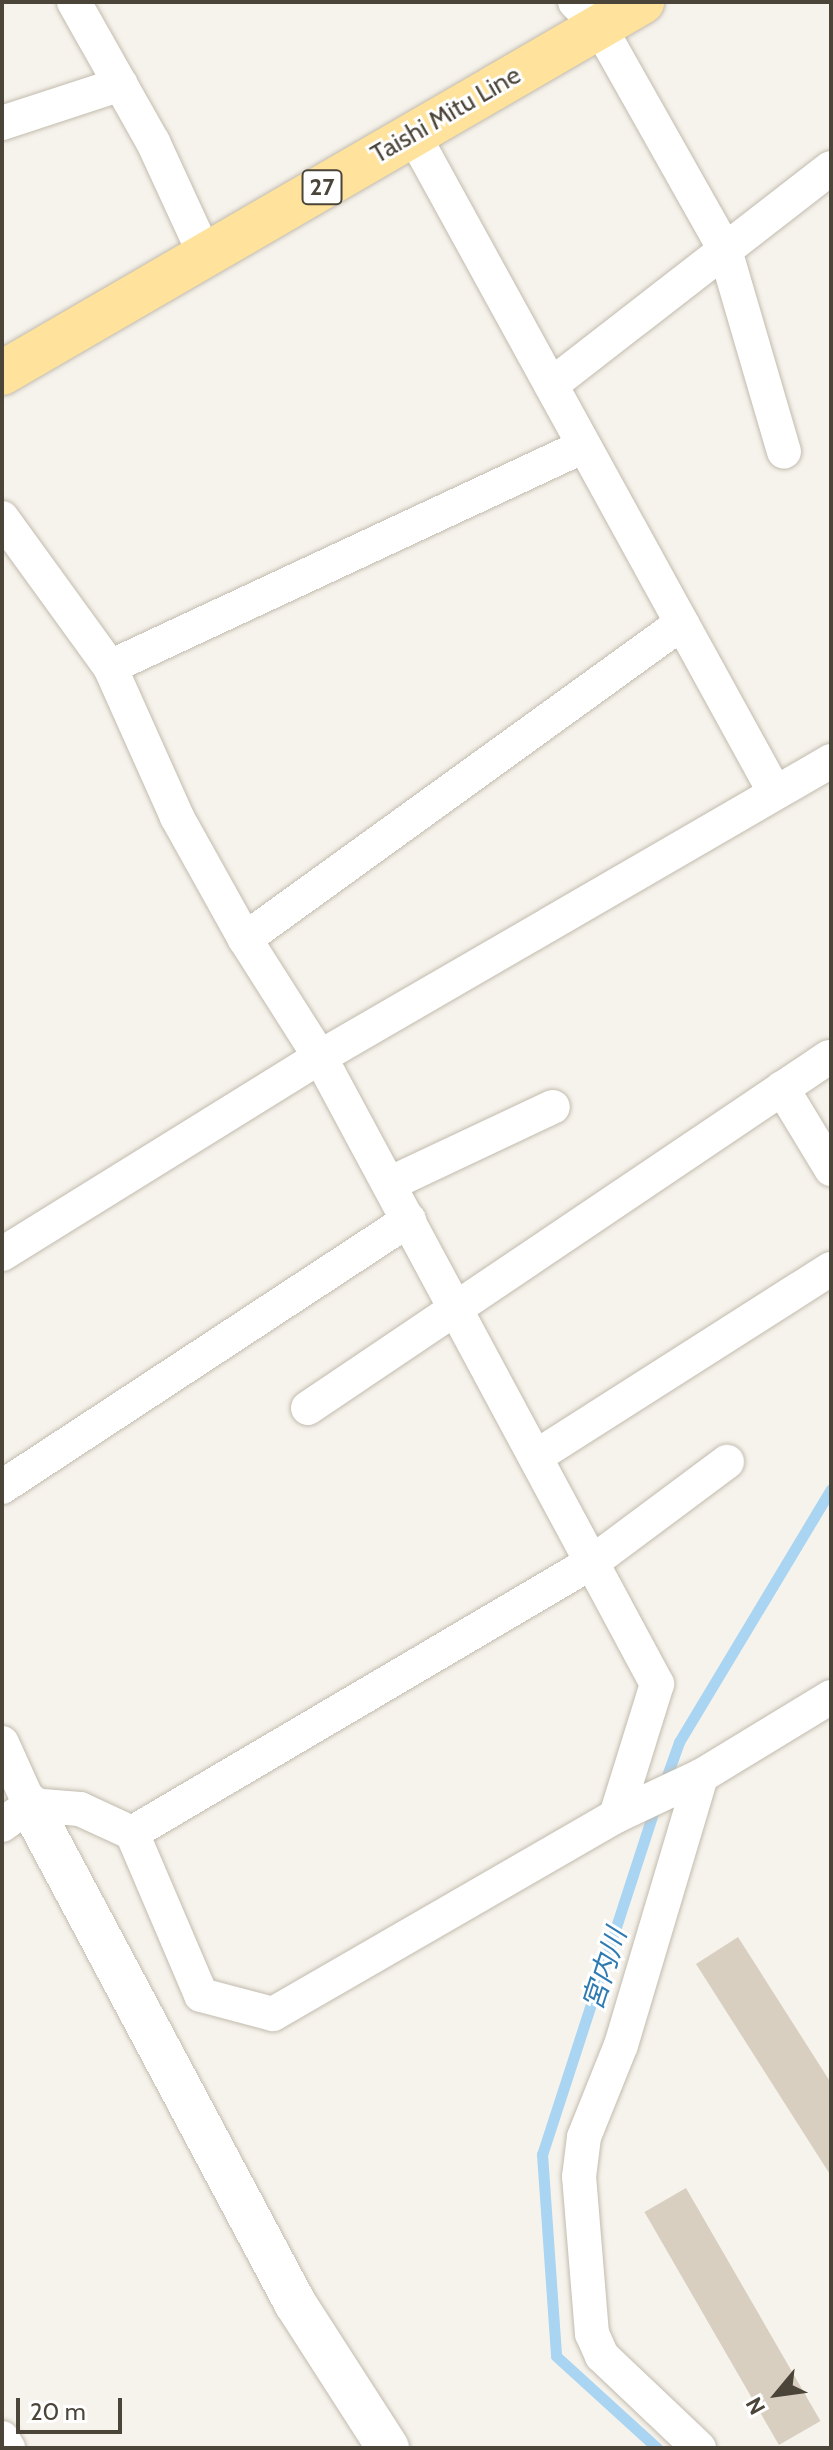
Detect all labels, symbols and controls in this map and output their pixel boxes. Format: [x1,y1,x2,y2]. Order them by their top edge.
street label: Taishi Mitu Line [366,60,526,170]
road number: 27 [300,167,344,207]
water label: 宮内川 [575,1924,633,2014]
north arrow [737,2354,817,2434]
scale bar [20,2382,126,2432]
text: N [740,2393,771,2419]
text: 20 m [30,2397,86,2426]

